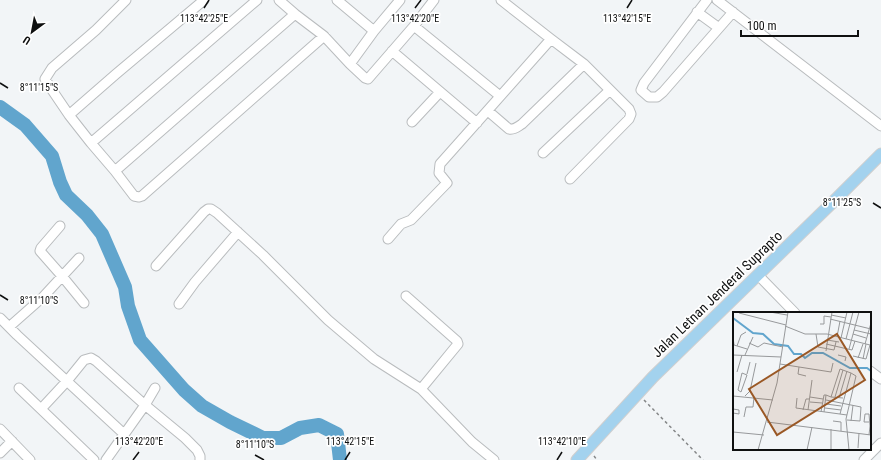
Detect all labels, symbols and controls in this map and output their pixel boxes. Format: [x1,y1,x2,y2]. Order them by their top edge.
north arrow [12,12,52,52]
scale bar [741,12,858,38]
text: 113°42'25"E [180,13,228,24]
text: 113°42'20"E [391,13,439,24]
text: 113°42'15"E [603,13,651,24]
text: 100 m [747,19,777,33]
text: U [21,33,33,47]
text: 8°11'15"S [20,82,58,93]
text: 8°11'25"S [823,197,861,208]
street label: Jalan Letnan Jenderal Suprapto [649,228,785,360]
text: 8°11'10"S [20,295,58,306]
inset map [733,312,871,450]
text: 113°42'20"E [115,436,163,447]
text: 113°42'15"E [326,436,374,447]
text: 113°42'10"E [538,436,586,447]
text: 8°11'10"S [236,439,274,450]

